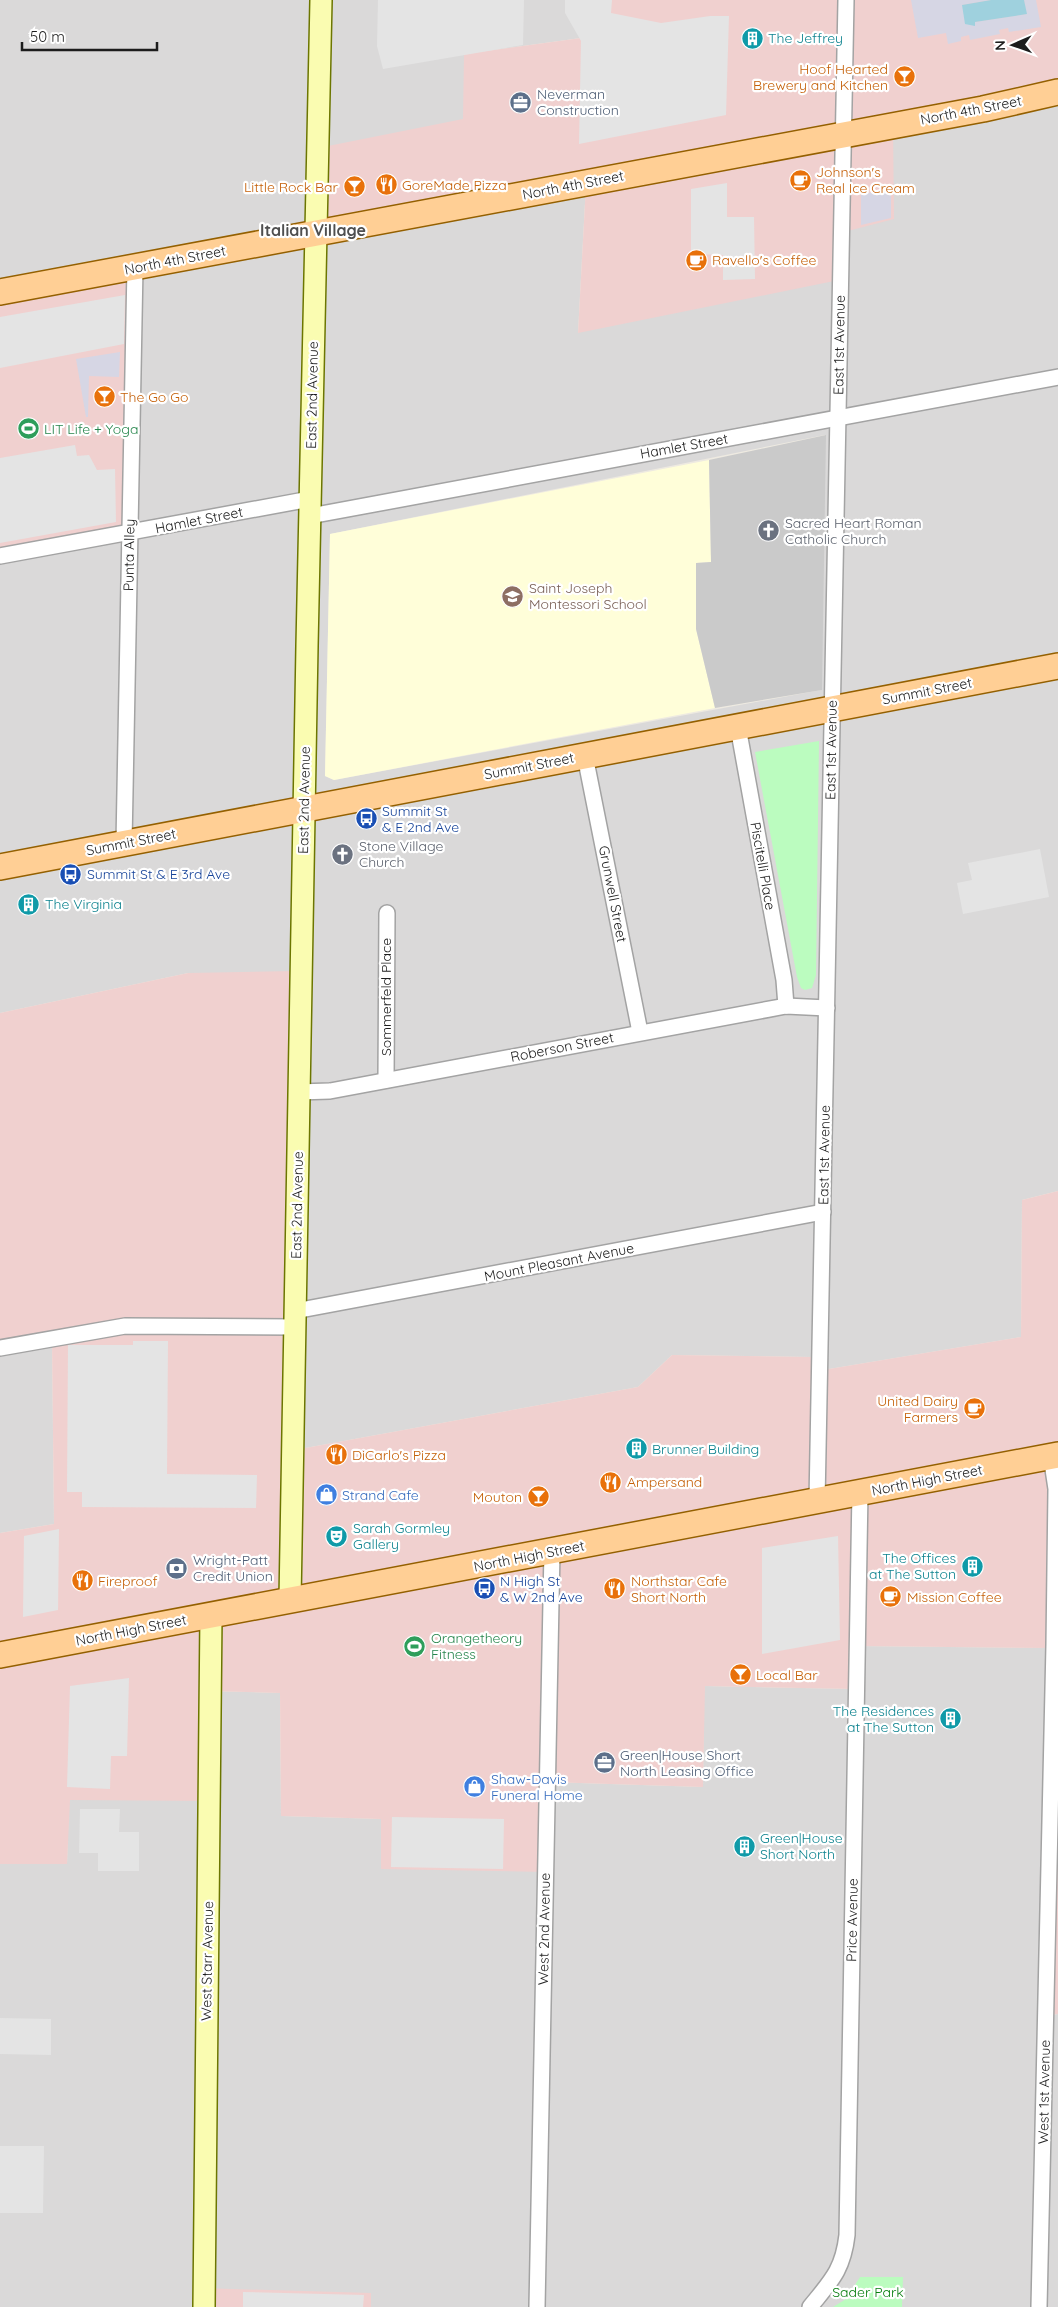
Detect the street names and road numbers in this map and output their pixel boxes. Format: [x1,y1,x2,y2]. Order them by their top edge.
street label: North 4th Street [919,91,1023,129]
street label: North 4th Street [521,166,625,204]
street label: North 4th Street [123,241,227,279]
street label: East 1st Avenue [829,295,849,395]
street label: East 2nd Avenue [302,341,322,449]
street label: Hamlet Street [639,429,730,463]
street label: Hamlet Street [154,503,245,537]
street label: Punta Alley [119,519,139,591]
street label: Summit Street [881,673,974,709]
street label: East 1st Avenue [821,700,841,800]
street label: East 2nd Avenue [294,746,314,854]
street label: Summit Street [483,748,576,784]
street label: Piscitelli Place [746,821,780,912]
street label: Summit Street [85,824,178,860]
street label: Grunwell Street [595,844,631,944]
street label: Sommerfeld Place [377,938,395,1056]
street label: Roberson Street [509,1028,615,1066]
street label: East 1st Avenue [814,1105,834,1205]
street label: East 2nd Avenue [287,1151,307,1259]
street label: Mount Pleasant Avenue [483,1239,636,1285]
street label: North High Street [870,1460,984,1500]
street label: North High Street [472,1536,586,1576]
street label: North High Street [74,1610,188,1650]
street label: West 2nd Avenue [534,1873,554,1985]
street label: Price Avenue [842,1878,862,1962]
street label: West Starr Avenue [197,1901,217,2021]
street label: West 1st Avenue [1034,2039,1054,2144]

